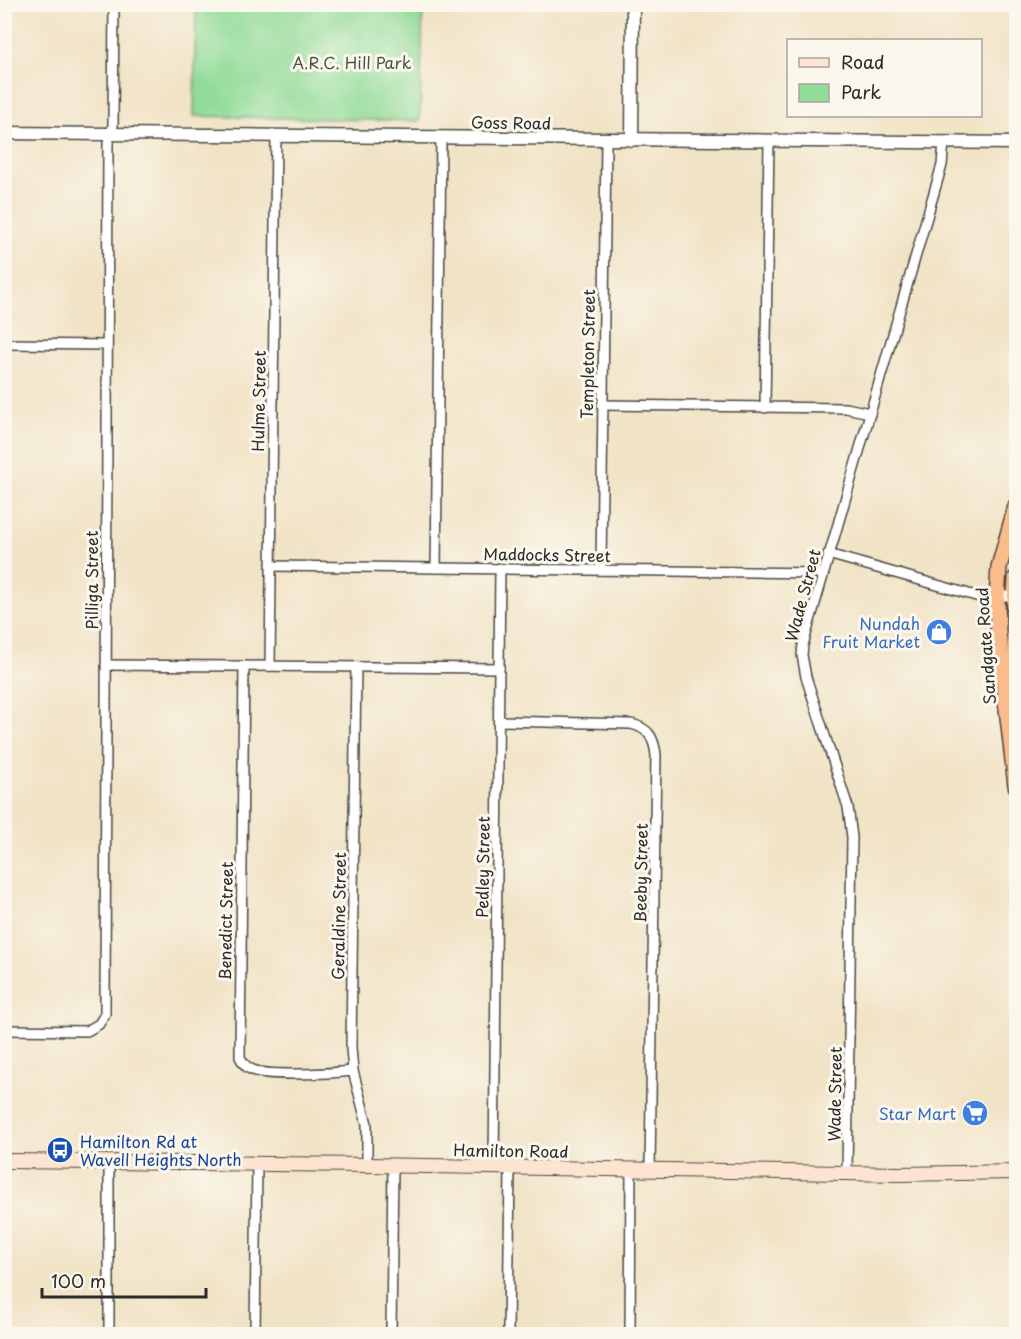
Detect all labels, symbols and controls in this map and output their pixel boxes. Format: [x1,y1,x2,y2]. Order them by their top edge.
legend [787,39,982,117]
text: Road [841,48,885,75]
park label: A.R.C. Hill Park [293,50,412,74]
text: Park [841,78,881,105]
street label: Goss Road [471,109,551,135]
street label: Templeton Street [574,288,600,419]
street label: Hulme Street [245,350,271,452]
street label: Pilliga Street [79,530,103,629]
street label: Maddocks Street [483,541,611,567]
street label: Wade Street [778,546,826,644]
street label: Sandgate Road [969,586,1001,706]
place label: Nundah Fruit Market [822,611,920,653]
shop icon: Nundah Fruit Market [924,617,954,647]
street label: Pedley Street [469,816,495,918]
street label: Beeby Street [627,823,653,923]
street label: Geraldine Street [325,852,351,980]
street label: Benedict Street [212,861,238,981]
street label: Wade Street [821,1046,847,1142]
supermarket icon: Star Mart [960,1098,990,1128]
place label: Star Mart [879,1101,956,1125]
place label: Hamilton Rd at Wavell Heights North [80,1129,242,1171]
bus stop icon: Hamilton Rd at Wavell Heights North [45,1135,75,1165]
street label: Hamilton Road [453,1137,569,1163]
scale bar [42,1261,206,1299]
text: 100 m [51,1267,106,1294]

